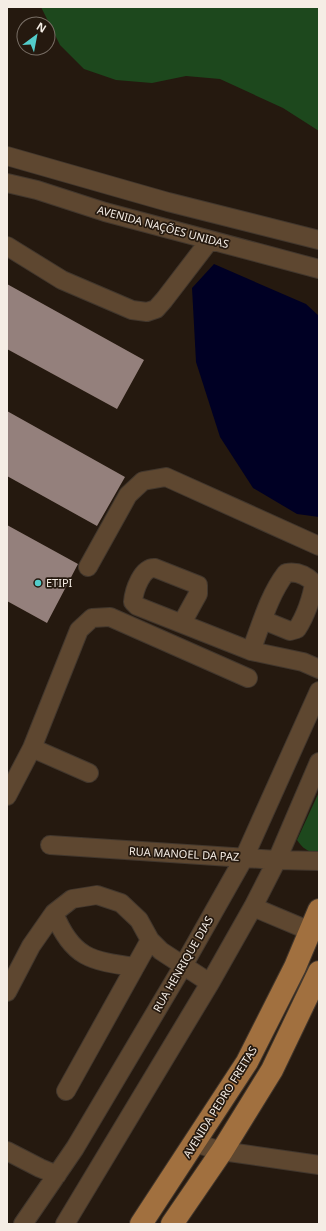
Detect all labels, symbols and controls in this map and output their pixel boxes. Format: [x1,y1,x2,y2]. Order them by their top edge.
north arrow [16,16,56,56]
text: N [34,18,49,36]
street label: AVENIDA NAÇÕES UNIDAS [96,202,231,251]
place label: ETIPI [46,575,73,590]
marker: ETIPI [33,578,43,588]
street label: RUA MANOEL DA PAZ [128,843,240,864]
street label: RUA HENRIQUE DIAS [149,913,216,1014]
street label: AVENIDA PEDRO FREITAS [179,1043,260,1160]

